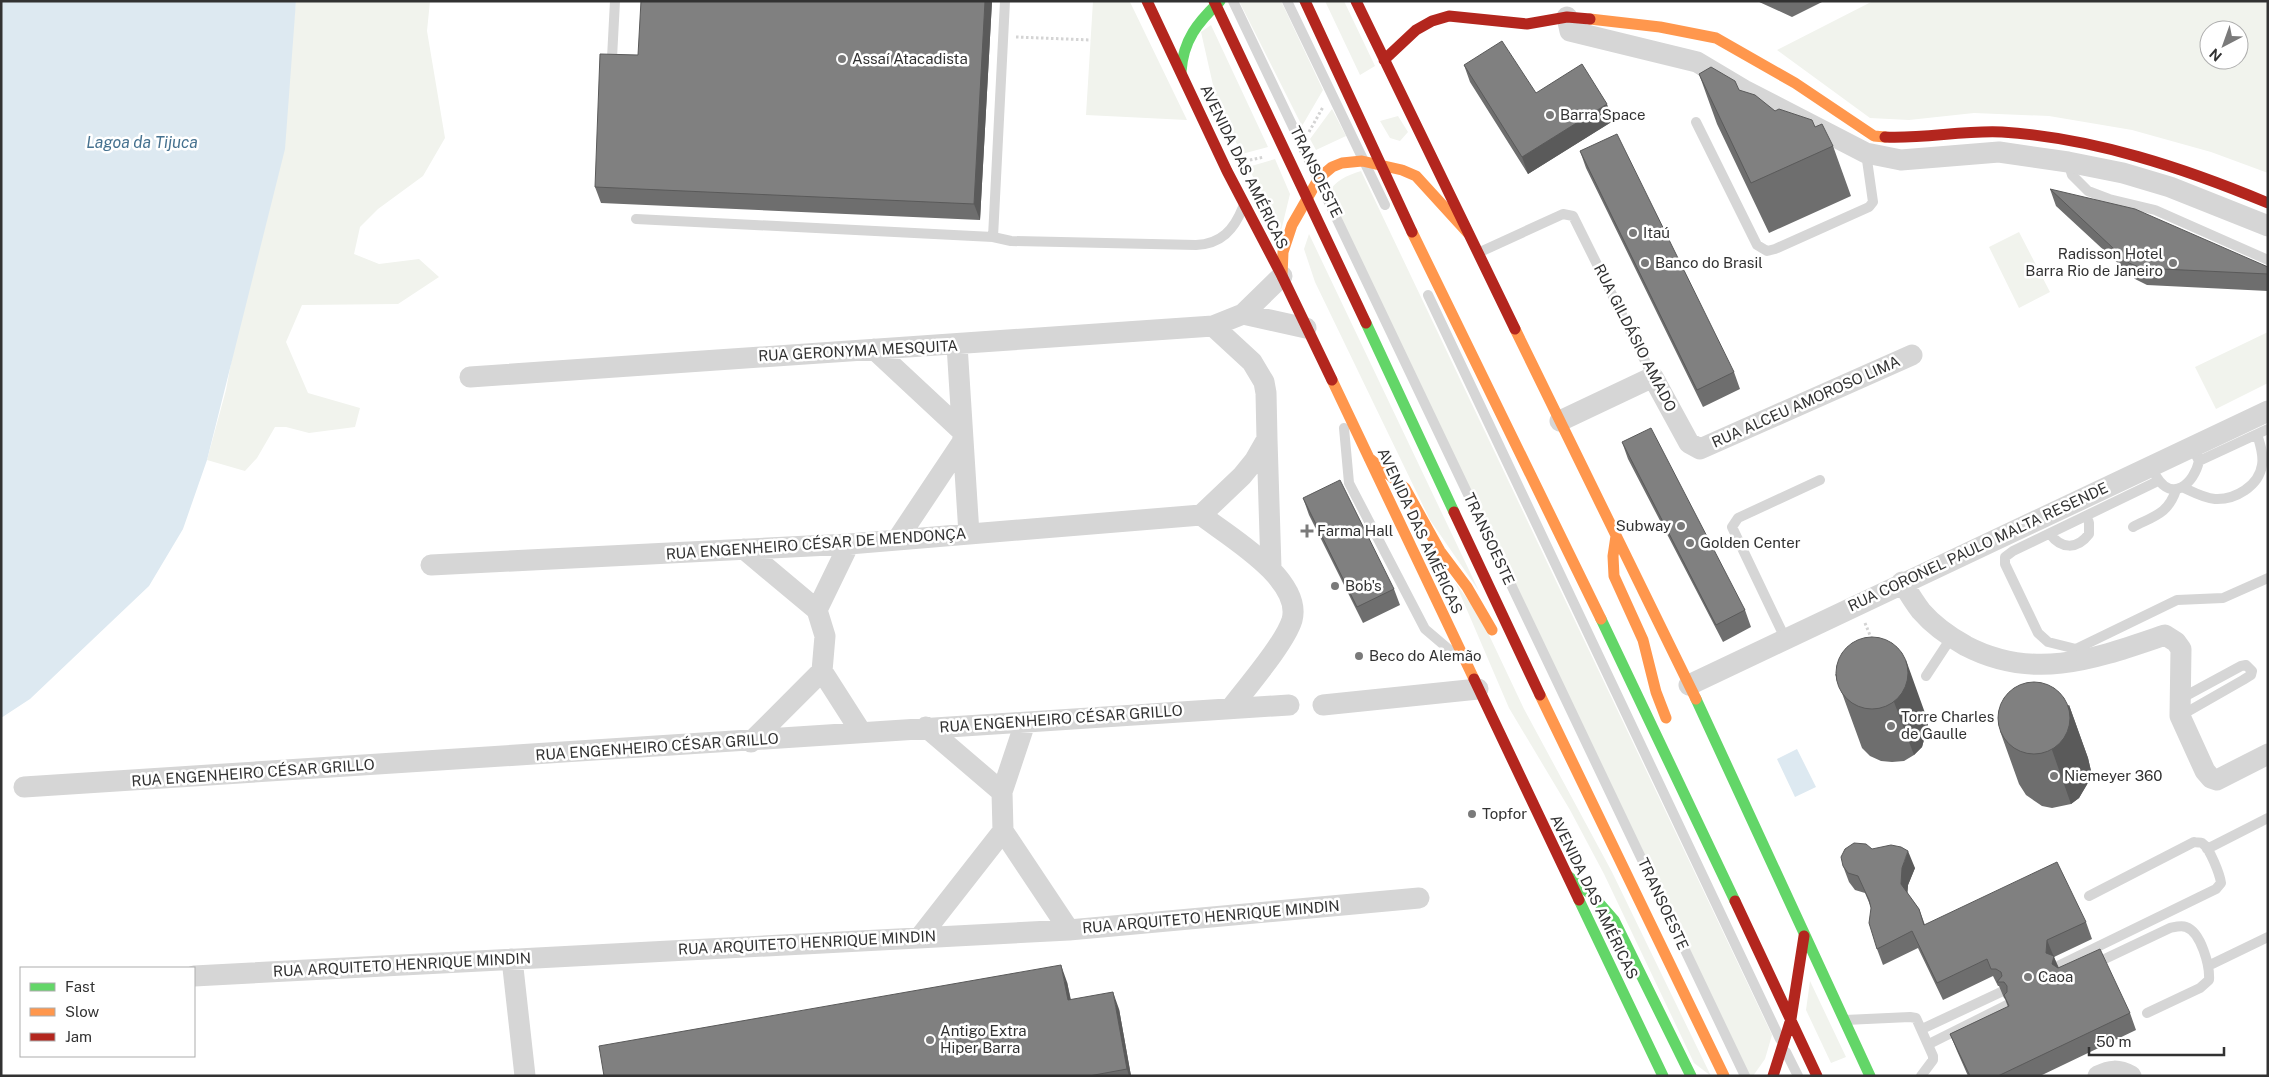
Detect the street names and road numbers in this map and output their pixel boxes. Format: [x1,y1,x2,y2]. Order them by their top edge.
street label: AVENIDA DAS AMÉRICAS [1197,82,1292,252]
street label: TRANSOESTE [1287,123,1346,220]
street label: RUA GILDÁSIO AMADO [1591,261,1680,414]
street label: RUA GERONYMA MESQUITA [758,337,959,364]
street label: RUA ALCEU AMOROSO LIMA [1709,352,1903,451]
street label: AVENIDA DAS AMÉRICAS [1375,445,1466,616]
street label: RUA CORONEL PAULO MALTA RESENDE [1845,479,2110,614]
street label: TRANSOESTE [1461,490,1518,587]
street label: RUA ENGENHEIRO CÉSAR DE MENDONÇA [665,524,967,562]
street label: RUA ENGENHEIRO CÉSAR GRILLO [939,702,1183,735]
street label: RUA ENGENHEIRO CÉSAR GRILLO [535,730,779,763]
street label: RUA ENGENHEIRO CÉSAR GRILLO [131,756,375,789]
street label: AVENIDA DAS AMÉRICAS [1547,812,1642,982]
street label: TRANSOESTE [1635,855,1692,952]
street label: RUA ARQUITETO HENRIQUE MINDIN [1082,897,1340,936]
street label: RUA ARQUITETO HENRIQUE MINDIN [678,927,936,958]
street label: RUA ARQUITETO HENRIQUE MINDIN [273,949,531,980]

